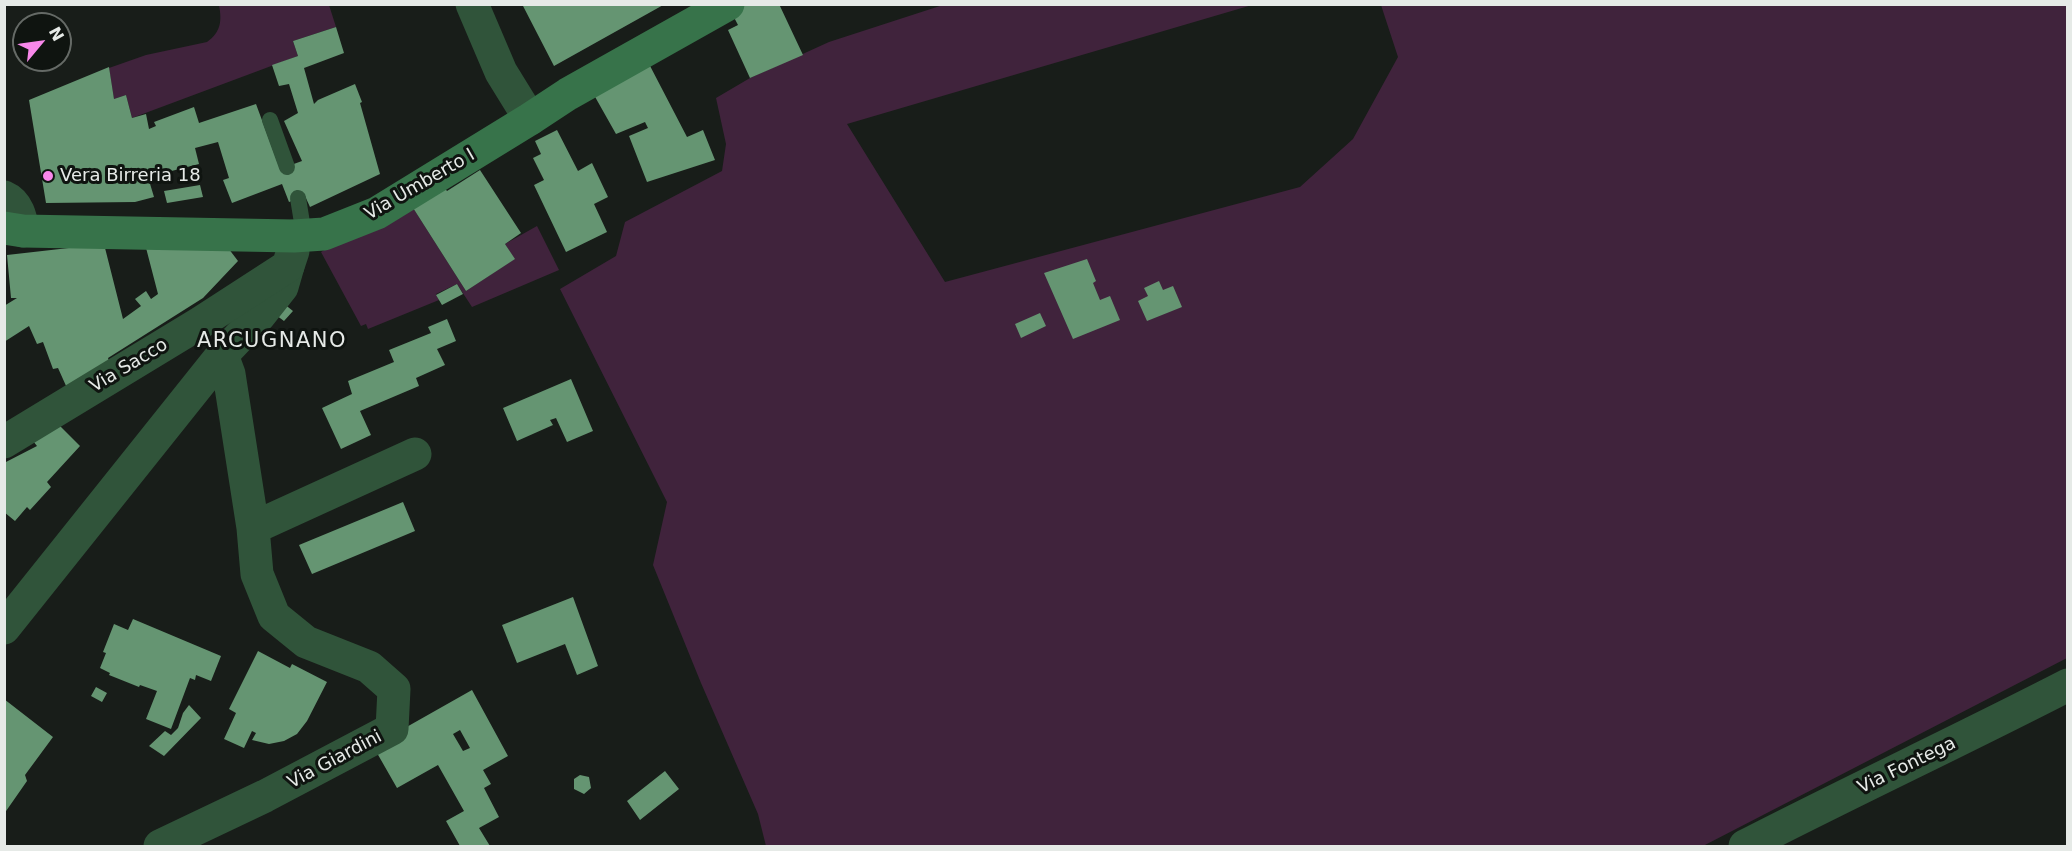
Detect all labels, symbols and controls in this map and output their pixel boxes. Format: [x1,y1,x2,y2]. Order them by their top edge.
north arrow [12,12,72,72]
text: N [45,24,68,44]
street label: Via Umberto I [361,145,479,225]
place label: Vera Birreria 18 [60,165,201,187]
marker: Vera Birreria 18 [41,169,55,183]
district label: ARCUGNANO [197,329,347,355]
street label: Via Sacco [86,334,172,398]
street label: Via Giardini [284,726,386,794]
street label: Via Fontega [1854,733,1960,799]

